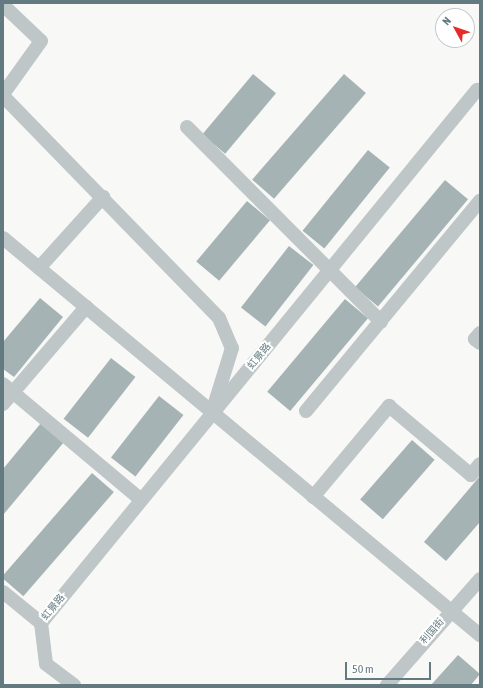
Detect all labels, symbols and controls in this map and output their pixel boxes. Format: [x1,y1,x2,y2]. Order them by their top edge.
north arrow [435,8,475,48]
text: N [440,15,453,27]
street label: 虹景路 [245,341,273,371]
street label: 虹景路 [39,592,67,622]
street label: 利国街 [418,616,446,646]
scale bar [347,654,433,680]
text: 50 m [352,662,374,676]

